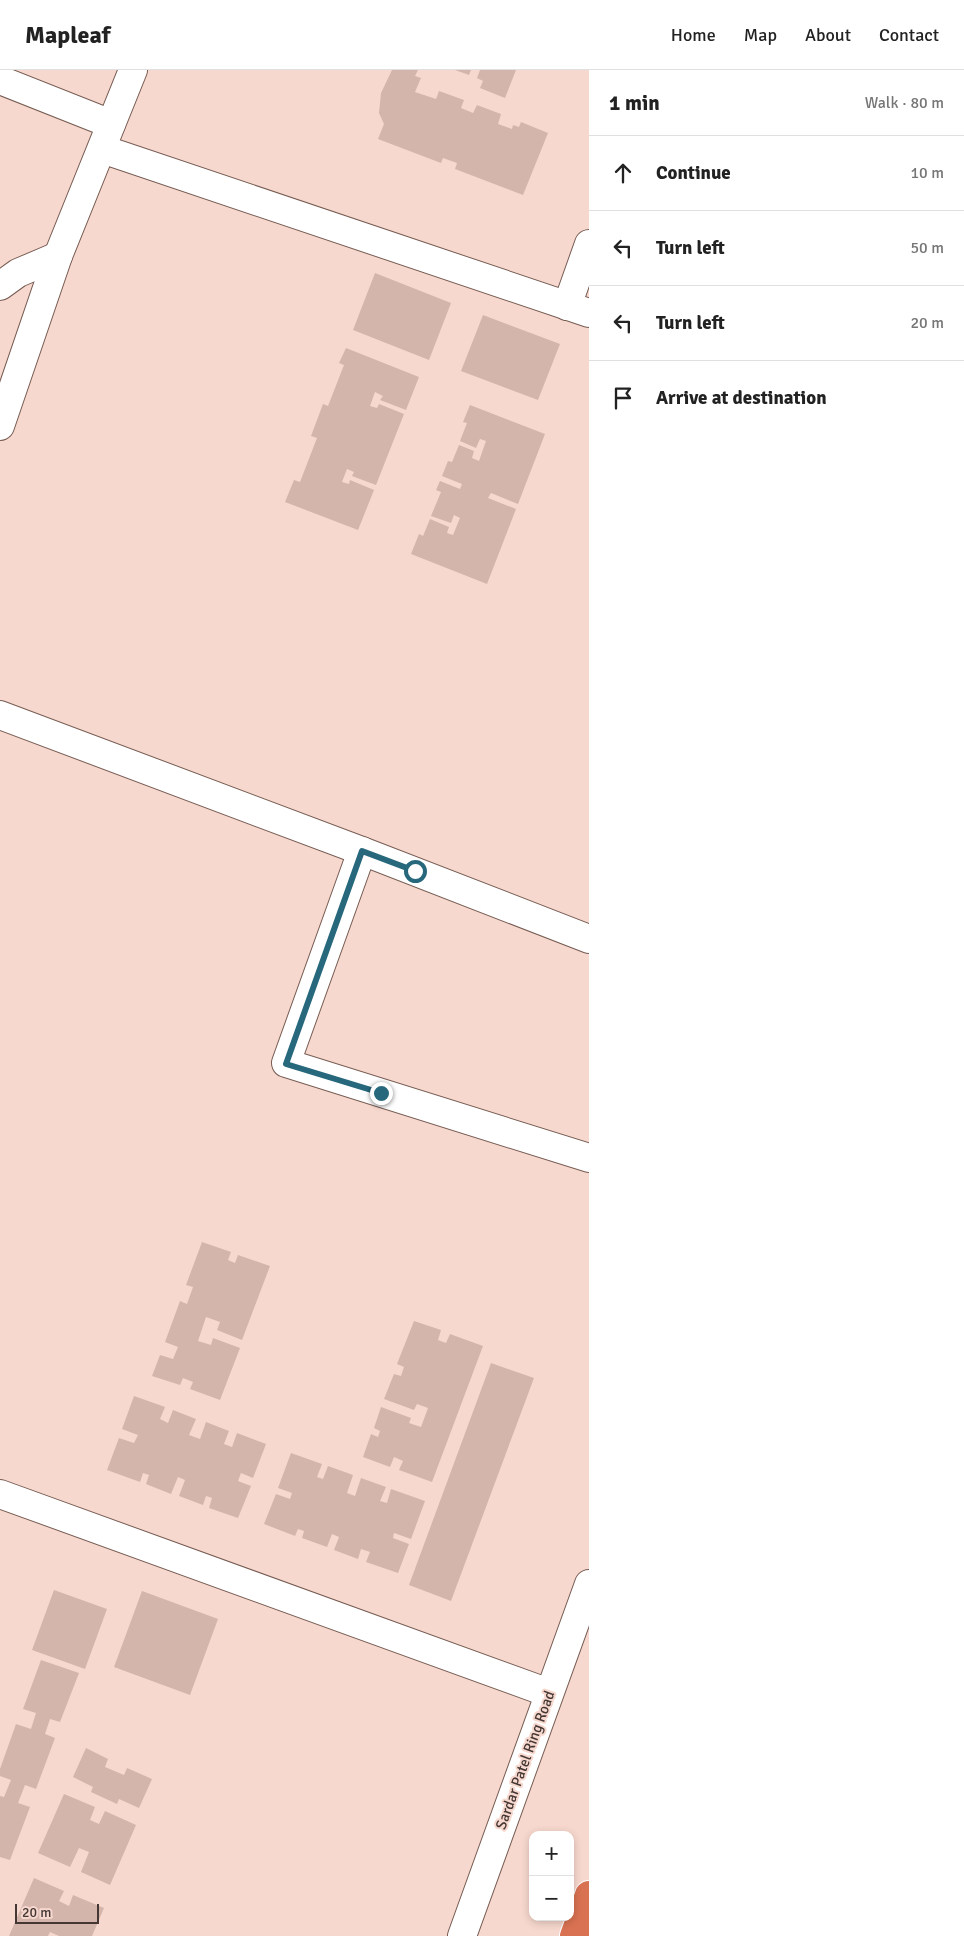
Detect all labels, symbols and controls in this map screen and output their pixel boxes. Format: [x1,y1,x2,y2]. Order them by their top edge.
text: Mapleaf [25,20,110,50]
text: Home [671,24,716,46]
text: Map [744,24,777,46]
text: About [805,24,851,46]
text: Contact [879,24,939,46]
text: 1 min [609,90,660,116]
text: Walk · 80 m [865,93,944,113]
icon: ahead [609,159,637,187]
text: Continue [656,161,731,185]
text: 10 m [910,163,944,183]
icon: left [609,234,637,262]
text: Turn left [656,236,725,260]
text: 50 m [910,238,944,258]
icon: left [609,309,637,337]
text: Turn left [656,311,725,335]
text: 20 m [910,313,944,333]
icon: arrive [609,384,637,412]
text: Arrive at destination [656,386,827,410]
route start [404,860,427,883]
route end [370,1082,393,1105]
street label: Sardar Patel Ring Road [492,1688,558,1832]
map controls [529,1831,574,1921]
button: + [529,1831,574,1876]
button: − [529,1876,574,1921]
scale bar [15,1901,99,1924]
text: 20 m [22,1904,51,1921]

